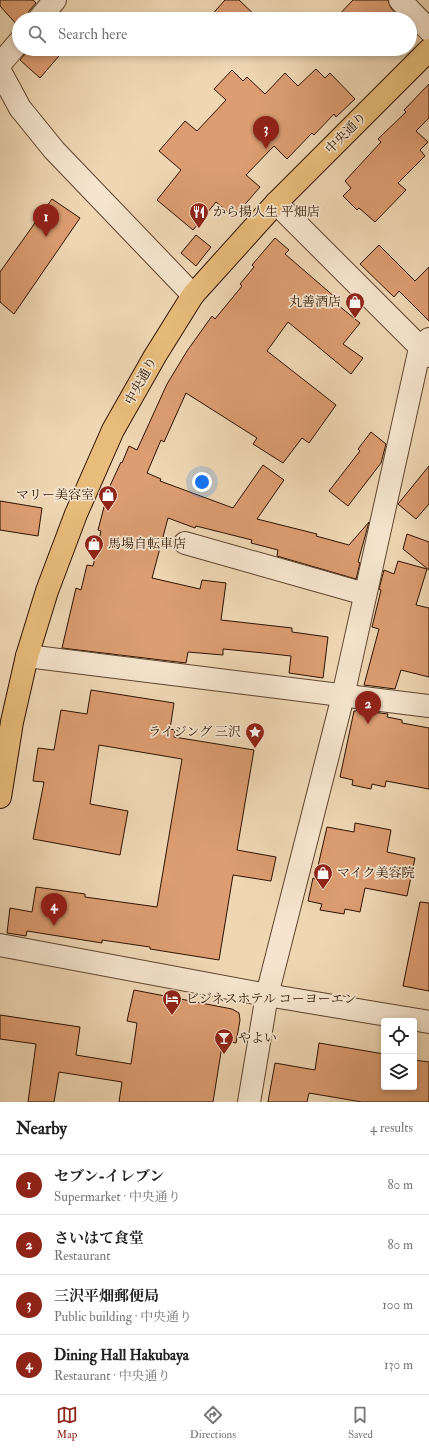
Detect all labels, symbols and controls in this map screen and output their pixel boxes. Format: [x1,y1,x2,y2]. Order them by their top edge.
search box [12,12,417,56]
icon: search [26,23,48,45]
text: Search here [58,25,127,44]
street label: 中央通り [322,109,370,157]
pin: 3 [253,116,279,149]
restaurant icon: から揚人生 平畑店 [188,201,210,229]
pin: 1 [33,204,59,237]
place label: から揚人生 平畑店 [213,204,320,220]
shop icon: 丸善酒店 [344,291,366,319]
place label: 丸善酒店 [289,294,341,310]
street label: 中央通り [121,354,161,408]
your location [192,472,212,492]
shop icon: マリー美容室 [97,484,119,512]
place label: マリー美容室 [16,487,94,503]
shop icon: 馬場自転車店 [83,533,105,561]
place label: 馬場自転車店 [108,536,186,552]
pin: 2 [355,691,381,724]
place icon: ライジング 三沢 [244,721,266,749]
place label: ライジング 三沢 [148,724,241,740]
shop icon: マイク美容院 [312,862,334,890]
place label: マイク美容院 [337,865,414,881]
pin: 4 [41,893,67,926]
hotel icon: ビジネスホテル コーヨーエン [161,988,183,1016]
place label: ビジネスホテル コーヨーエン [186,991,357,1007]
map controls [381,1018,417,1090]
button: locate [381,1018,417,1054]
bar icon: やよい [213,1027,235,1055]
place label: やよい [238,1030,277,1046]
button: layers [381,1054,417,1090]
text: Nearby [16,1118,67,1139]
text: 4 results [370,1120,413,1136]
text: セブン-イレブン [54,1167,164,1186]
text: 1 [27,1177,31,1193]
text: 80 m [387,1177,413,1193]
text: Supermarket · 中央通り [54,1189,181,1205]
text: さいはて食堂 [54,1229,144,1248]
text: 2 [26,1237,32,1253]
text: 80 m [387,1237,413,1253]
text: Restaurant [54,1248,110,1264]
text: 三沢平畑郵便局 [54,1287,159,1306]
text: 3 [27,1297,32,1313]
text: 100 m [382,1297,413,1313]
text: Public building · 中央通り [54,1309,192,1325]
text: Dining Hall Hakubaya [54,1346,189,1365]
text: 4 [25,1357,33,1373]
text: 130 m [384,1357,413,1373]
text: Restaurant · 中央通り [54,1368,170,1384]
tab: Map [56,1404,78,1441]
tab: Directions [190,1404,236,1441]
tab: Saved [348,1404,373,1441]

